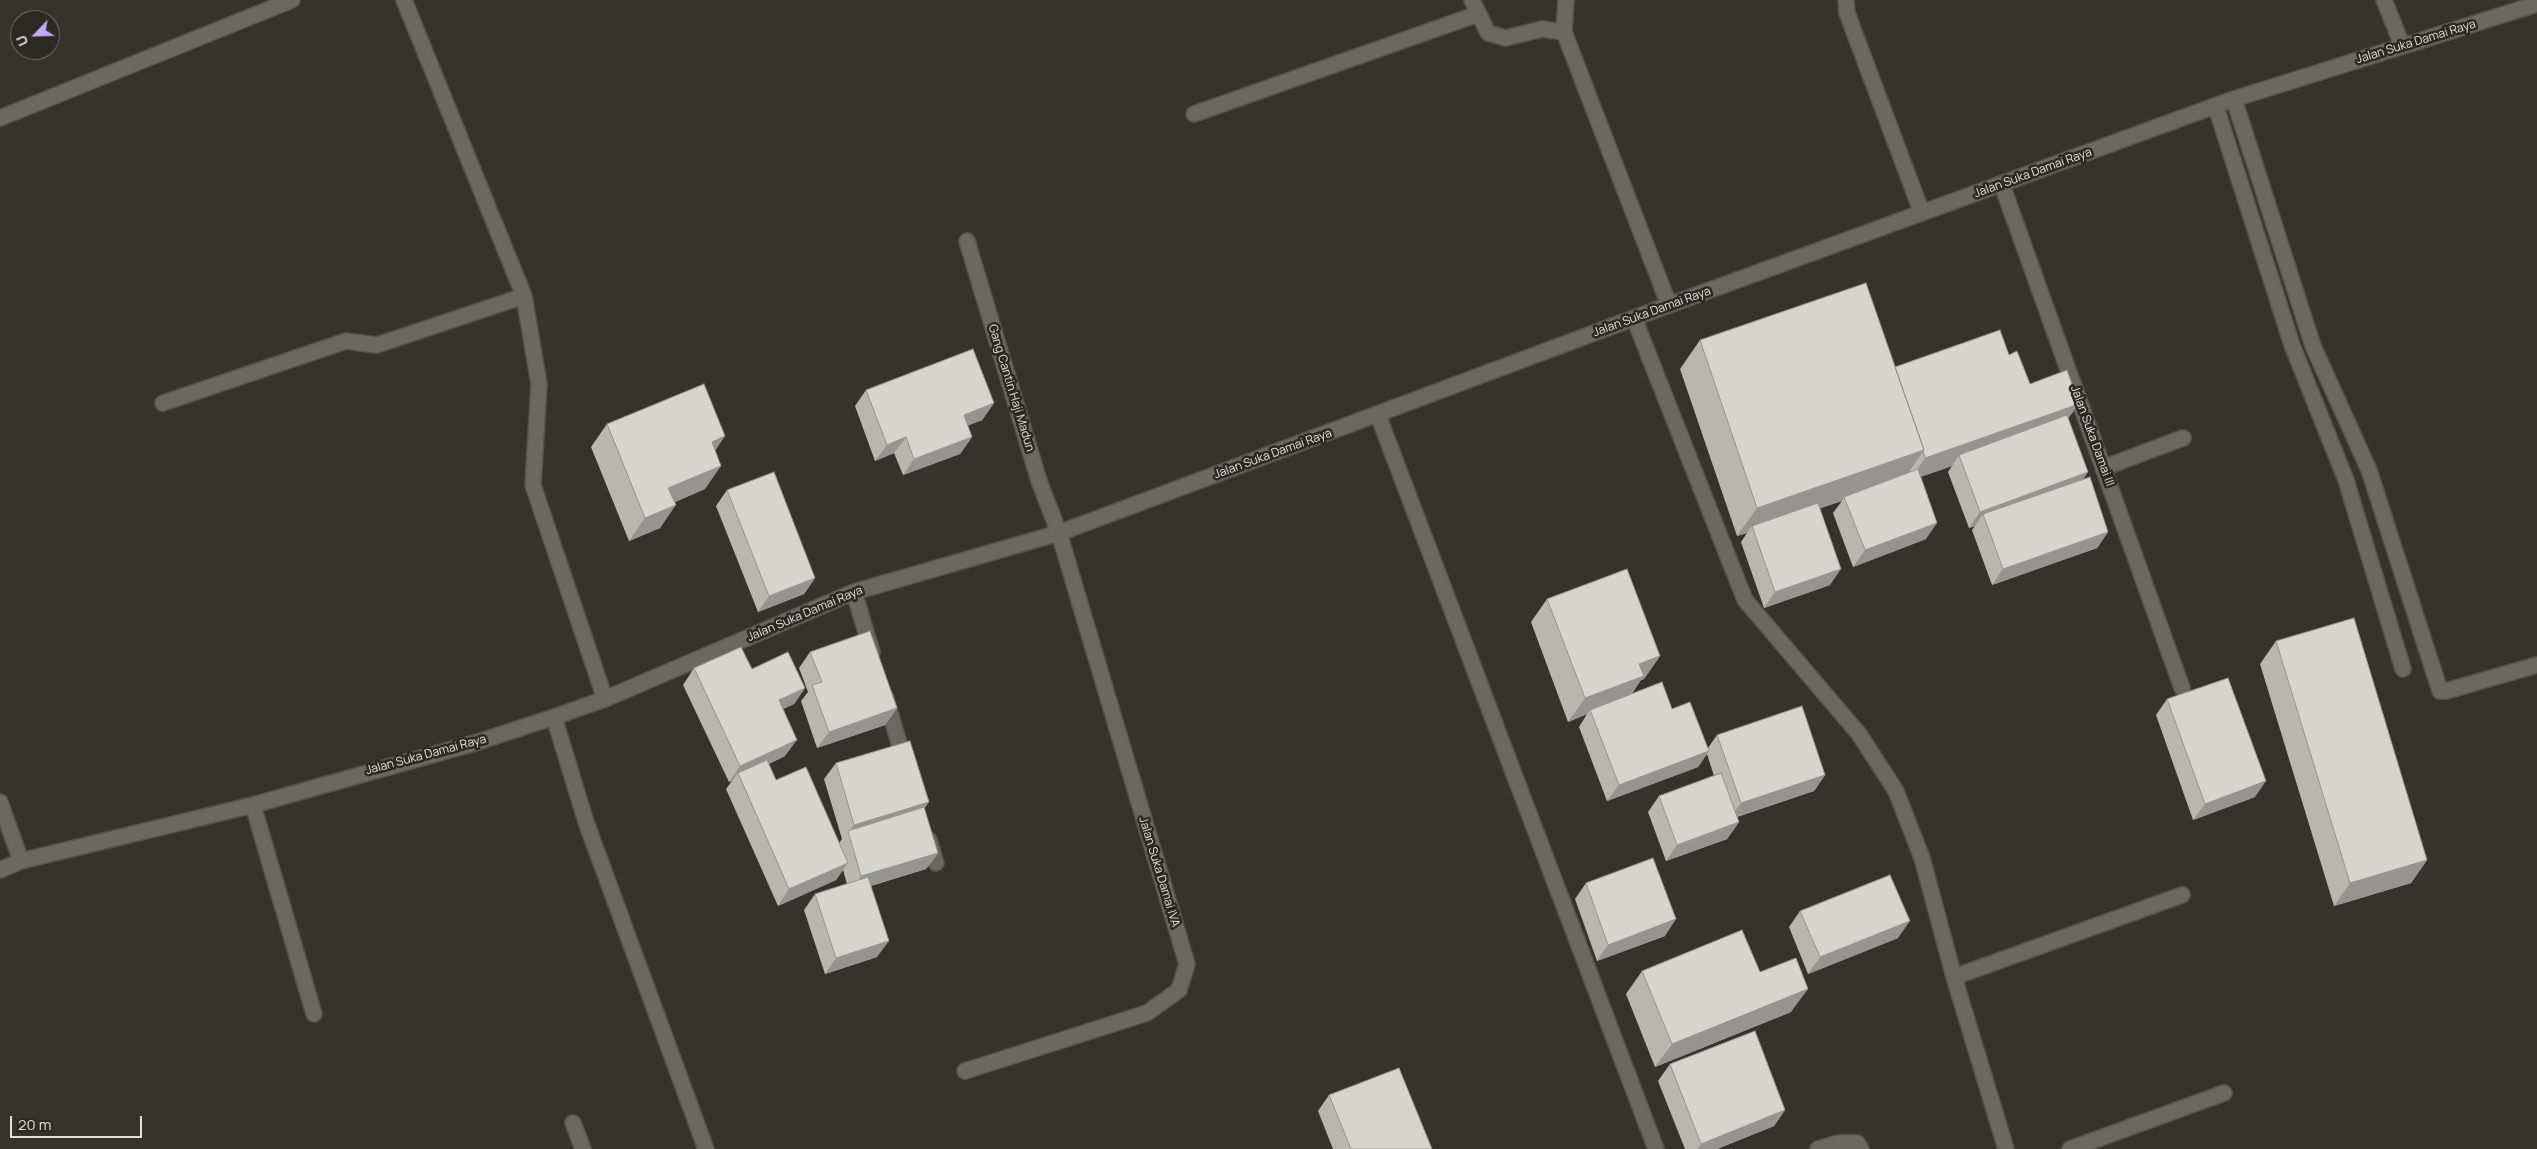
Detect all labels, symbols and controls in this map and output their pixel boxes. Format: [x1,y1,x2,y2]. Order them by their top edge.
north arrow [10,10,60,60]
street label: Jalan Suka Damai Raya [2355,17,2477,67]
text: U [11,32,32,49]
street label: Jalan Suka Damai Raya [1972,145,2094,201]
street label: Jalan Suka Damai Raya [1591,284,1713,340]
street label: Gang Cantin Haji Madun [985,323,1037,453]
street label: Jalan Suka Damai III [2067,384,2117,488]
street label: Jalan Suka Damai Raya [1212,426,1334,482]
street label: Jalan Suka Damai Raya [745,583,865,645]
street label: Jalan Suka Damai Raya [364,732,488,778]
street label: Jalan Suka Damai IVA [1135,815,1183,929]
scale bar [12,1106,145,1138]
text: 20 m [18,1114,51,1135]

